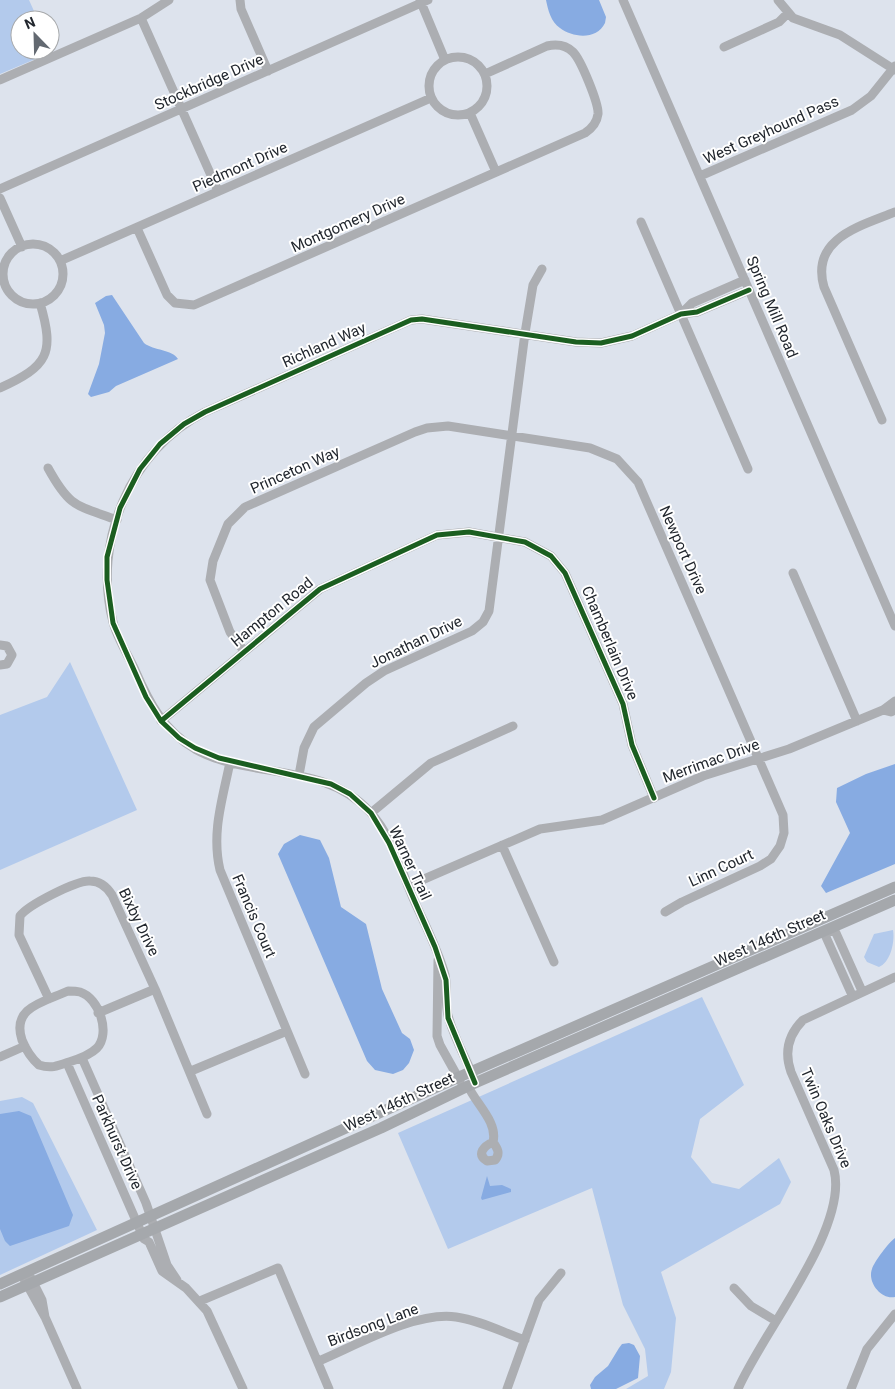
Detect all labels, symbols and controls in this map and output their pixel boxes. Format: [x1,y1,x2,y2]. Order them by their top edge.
north arrow [10,10,60,60]
text: N [22,14,38,32]
street label: Stockbridge Drive [152,50,266,114]
street label: West Greyhound Pass [701,92,841,168]
street label: Piedmont Drive [190,138,290,196]
street label: Montgomery Drive [288,190,408,256]
street label: Spring Mill Road [742,253,802,361]
street label: Richland Way [279,319,369,371]
street label: Princeton Way [248,442,342,498]
street label: Newport Drive [656,503,710,597]
street label: Hampton Road [227,573,317,651]
street label: Chamberlain Drive [578,583,642,703]
street label: Jonathan Drive [367,612,465,672]
street label: Merrimac Drive [660,735,762,787]
street label: Warner Trail [385,823,435,903]
street label: Linn Court [686,845,756,891]
street label: Francis Court [228,871,280,961]
street label: Bixby Drive [115,885,163,959]
street label: West 146th Street [712,906,828,970]
street label: Twin Oaks Drive [797,1065,855,1171]
street label: West 146th Street [341,1069,457,1135]
street label: Parkhurst Drive [88,1092,146,1192]
street label: Birdsong Lane [325,1299,421,1351]

